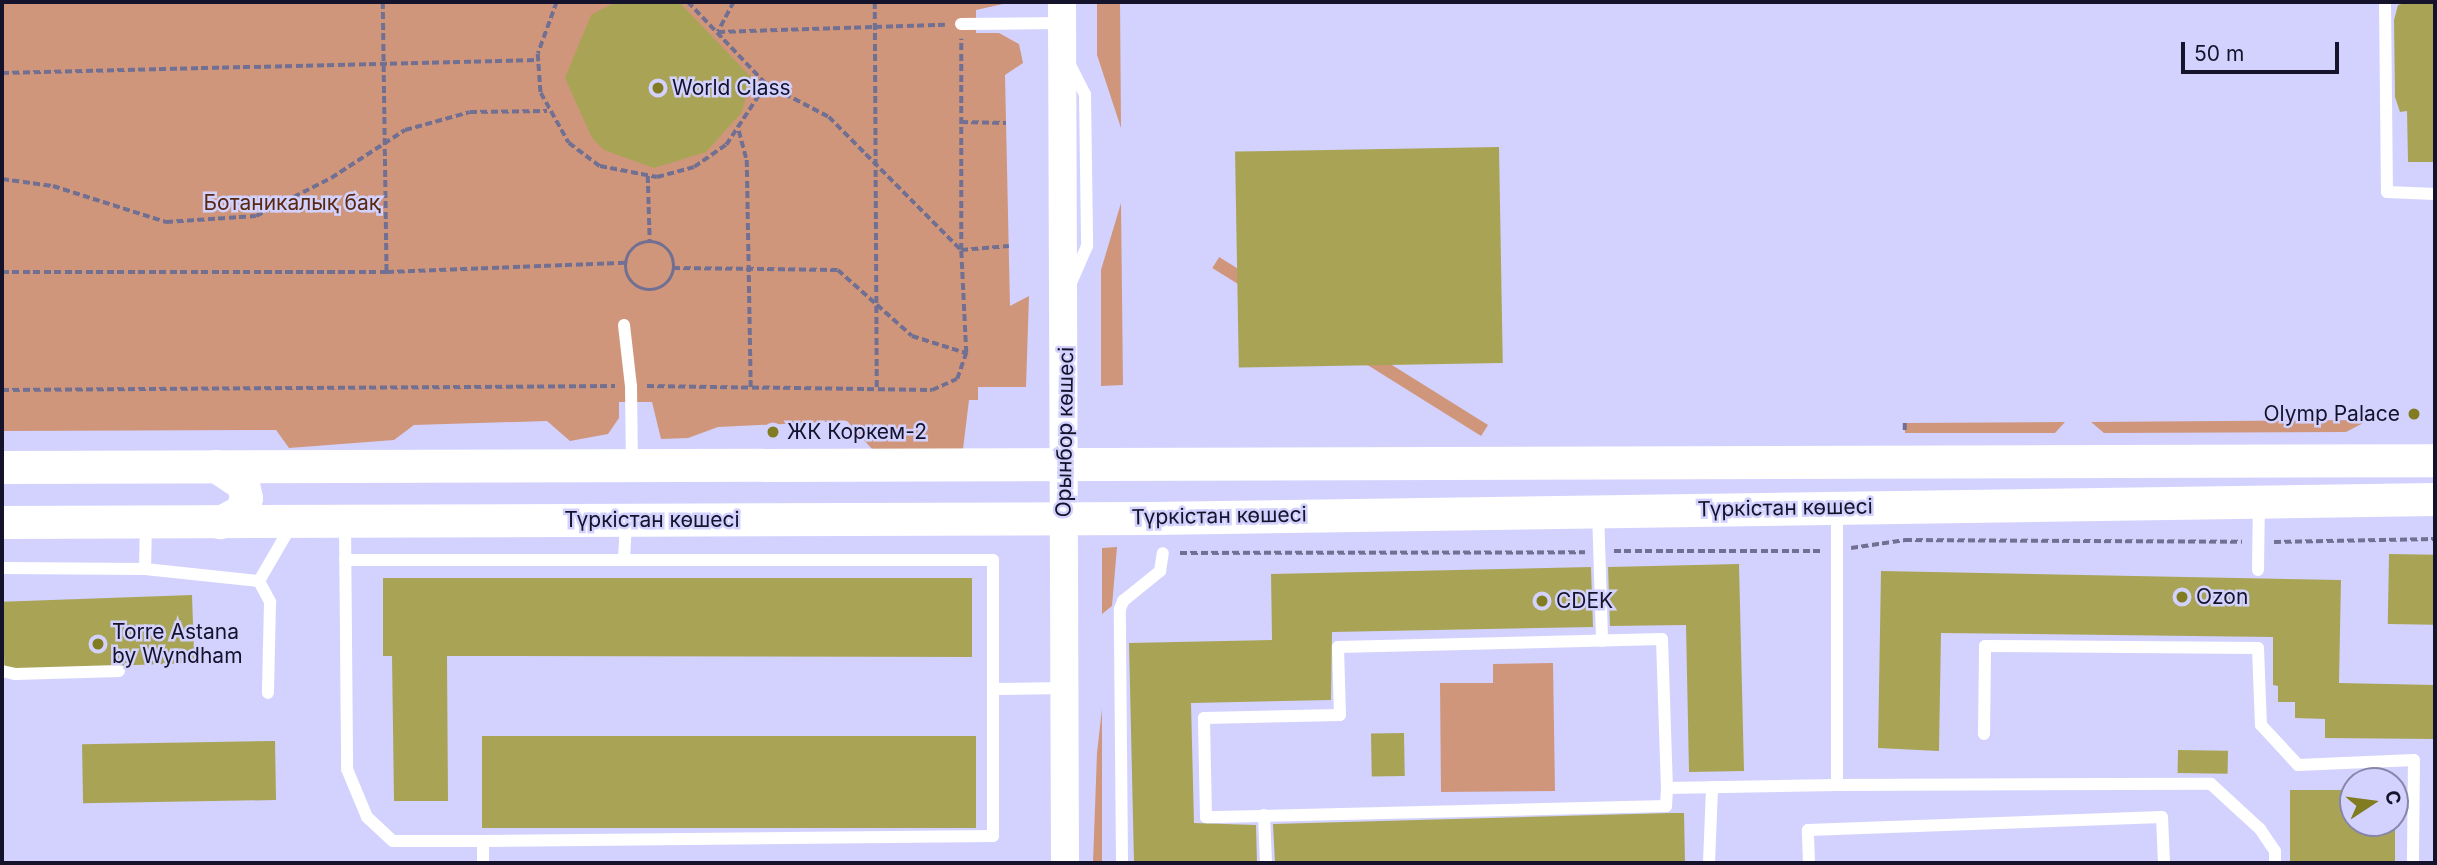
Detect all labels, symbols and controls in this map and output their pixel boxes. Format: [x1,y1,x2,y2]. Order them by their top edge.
scale bar [2185,28,2342,72]
text: 50 m [2194,41,2244,66]
place label: World Class [672,75,791,101]
marker: World Class [650,80,666,96]
park label: Ботаникалық бақ [203,190,381,216]
street label: Орынбор көшесі [1051,346,1079,518]
place label: Olymp Palace [2263,401,2400,427]
marker: Olymp Palace [2406,406,2422,422]
place label: ЖК Коркем-2 [787,419,927,445]
marker: ЖК Коркем-2 [765,424,781,440]
street label: Түркістан көшесі [1697,494,1873,522]
street label: Түркістан көшесі [1131,502,1307,530]
street label: Түркістан көшесі [564,507,740,533]
place label: Ozon [2196,584,2248,610]
place label: CDEK [1556,588,1613,614]
marker: Ozon [2174,589,2190,605]
marker: CDEK [1534,593,1550,609]
place label: Torre Astana by Wyndham [112,619,243,669]
marker: Torre Astana by Wyndham [90,636,106,652]
north arrow [2339,767,2409,837]
text: С [2380,788,2406,807]

